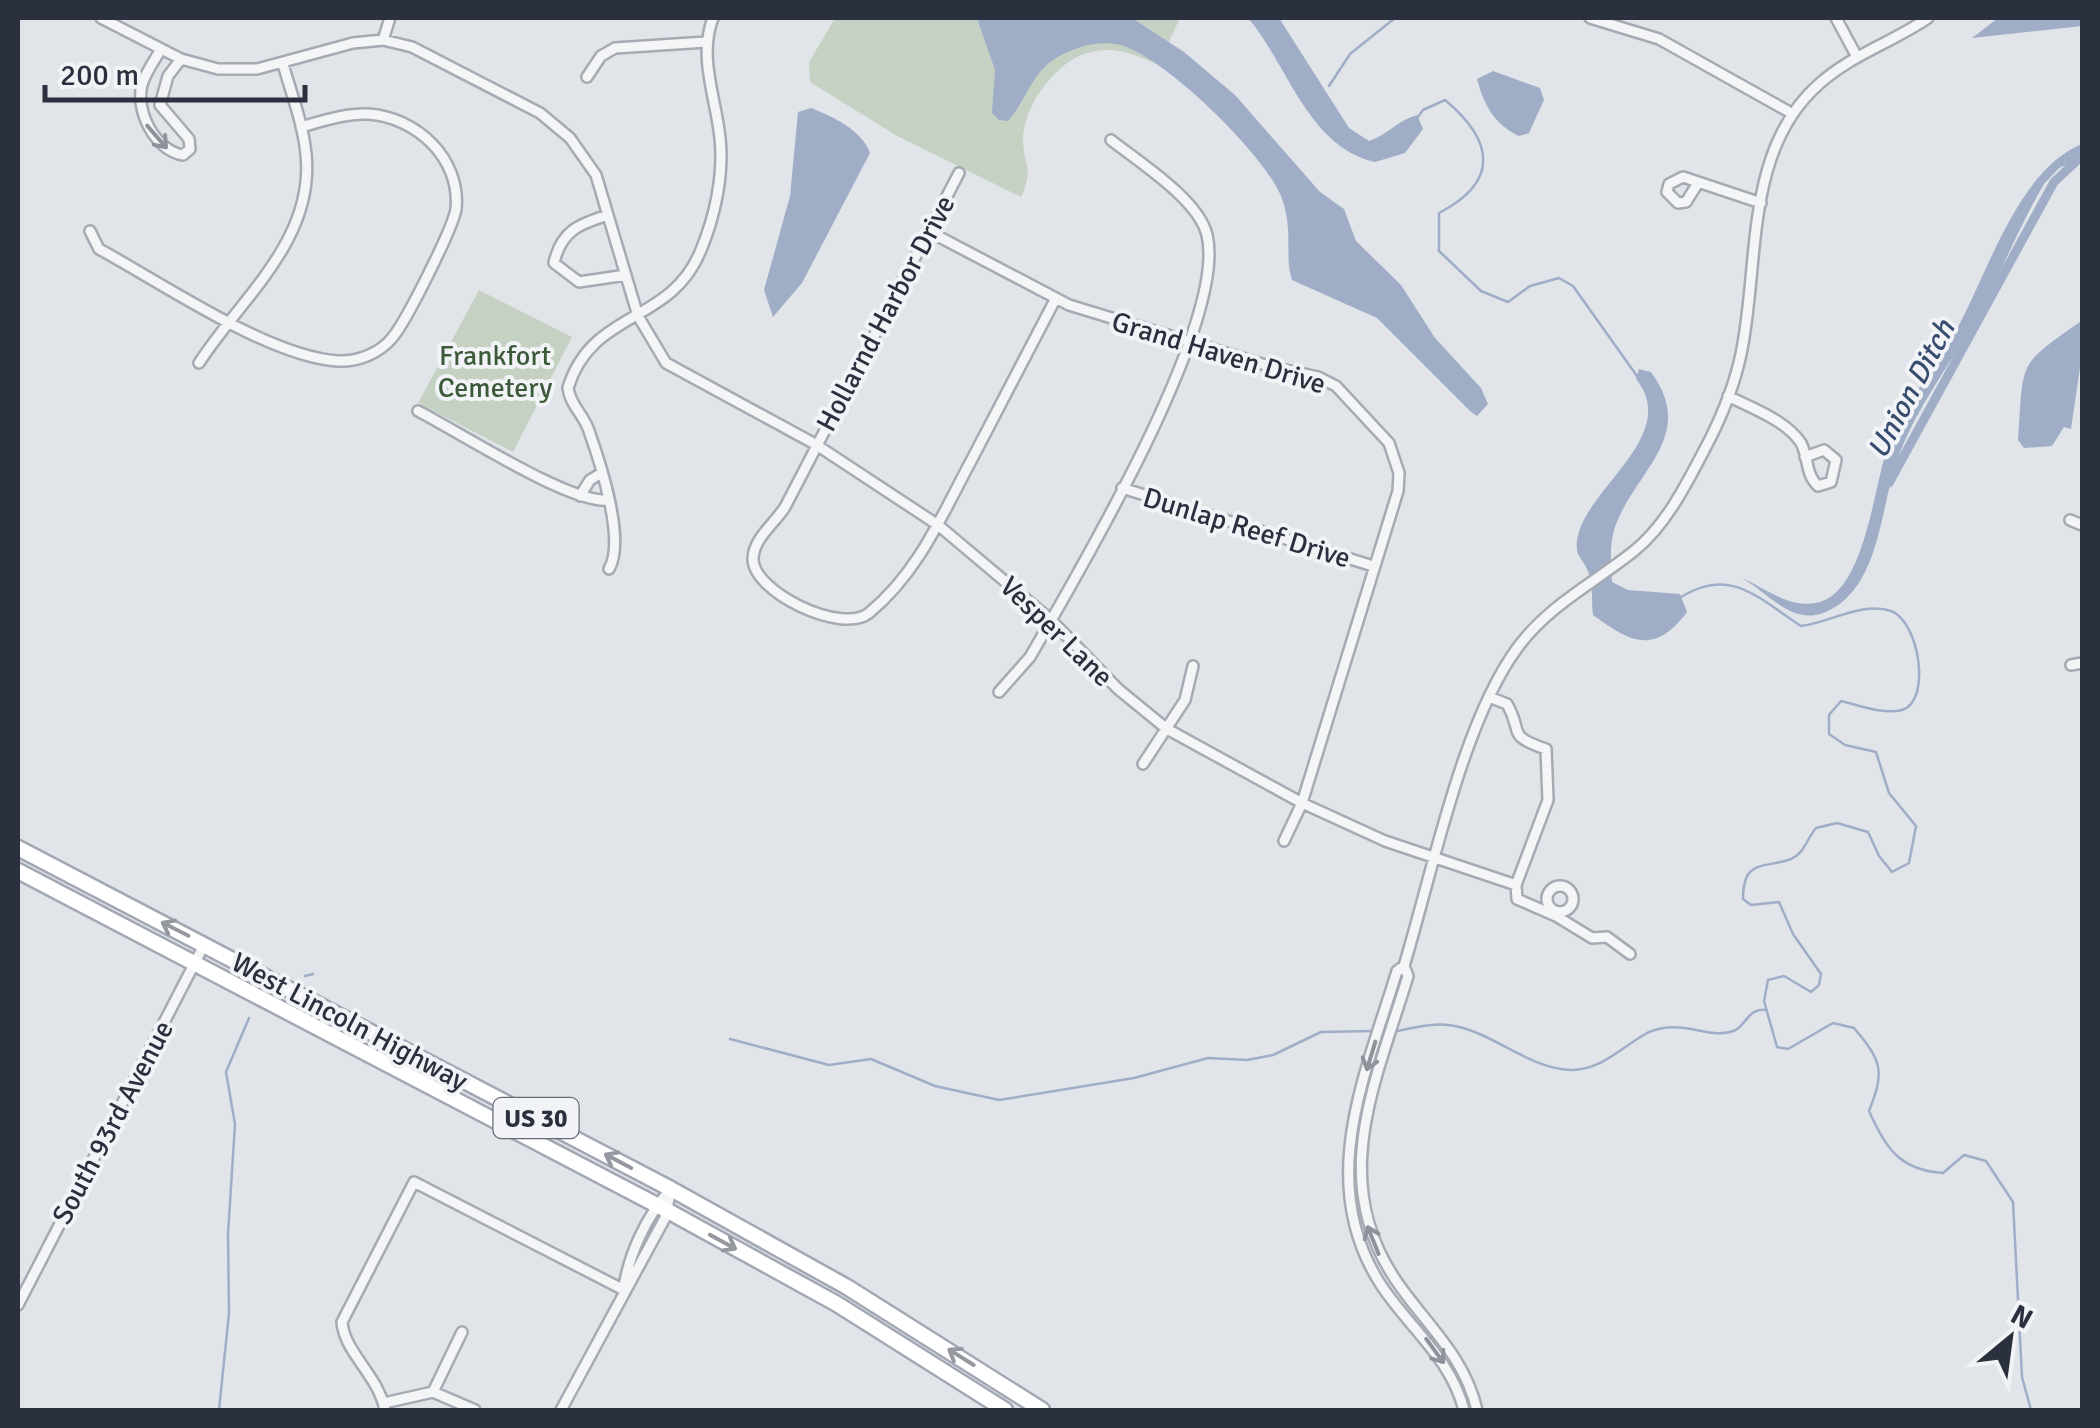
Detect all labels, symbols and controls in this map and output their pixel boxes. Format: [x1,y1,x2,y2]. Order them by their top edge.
scale bar [45,40,305,102]
text: 200 m [60,57,139,94]
one-way arrow [146,124,169,149]
street label: Hollarnd Harbor Drive [809,190,962,437]
street label: Grand Haven Drive [1108,304,1330,402]
water label: Union Ditch [1860,313,1964,465]
park label: Frankfort Cemetery [438,339,552,405]
street label: Dunlap Reef Drive [1139,480,1354,576]
street label: Vesper Lane [993,569,1120,694]
one-way arrow [160,919,190,938]
street label: West Lincoln Highway [226,945,473,1098]
street label: South 93rd Avenue [45,1015,181,1230]
one-way arrow [1361,1039,1379,1071]
road number: US 30 [494,1098,578,1138]
one-way arrow [603,1151,633,1170]
one-way arrow [1363,1225,1381,1255]
one-way arrow [708,1232,738,1252]
north arrow [1960,1288,2060,1388]
text: N [2005,1297,2038,1337]
one-way arrow [1424,1337,1445,1364]
one-way arrow [947,1346,975,1367]

